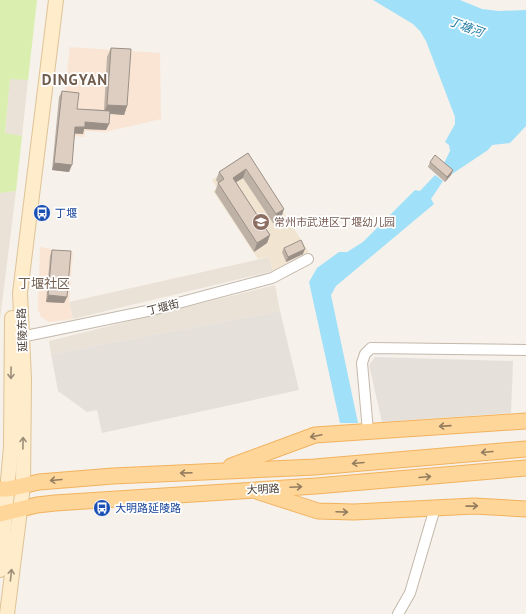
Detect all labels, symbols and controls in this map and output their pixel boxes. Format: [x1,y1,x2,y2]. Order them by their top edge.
water label: 丁塘河 [447,13,488,40]
district label: DINGYAN [42,70,108,89]
bus stop icon: 丁堰 [32,203,52,223]
place label: 丁堰 [55,206,77,220]
school or university icon: 常州市武进区丁堰幼儿园 [251,212,271,232]
place label: 常州市武进区丁堰幼儿园 [274,215,395,229]
district label: 丁堰社区 [18,275,70,292]
street label: 丁堰街 [145,296,181,318]
street label: 延陵东路 [14,308,30,352]
one-way arrow [8,366,15,379]
one-way arrow [439,422,452,429]
one-way arrow [309,433,322,441]
one-way arrow [19,437,27,450]
one-way arrow [481,448,494,456]
one-way arrow [352,460,365,467]
one-way arrow [180,469,193,477]
one-way arrow [418,473,431,480]
one-way arrow [50,477,63,484]
street label: 大明路 [246,481,280,497]
one-way arrow [289,483,302,491]
bus stop icon: 大明路延陵路 [92,498,112,518]
place label: 大明路延陵路 [115,501,181,515]
one-way arrow [465,502,478,510]
one-way arrow [335,508,348,516]
one-way arrow [7,569,15,582]

